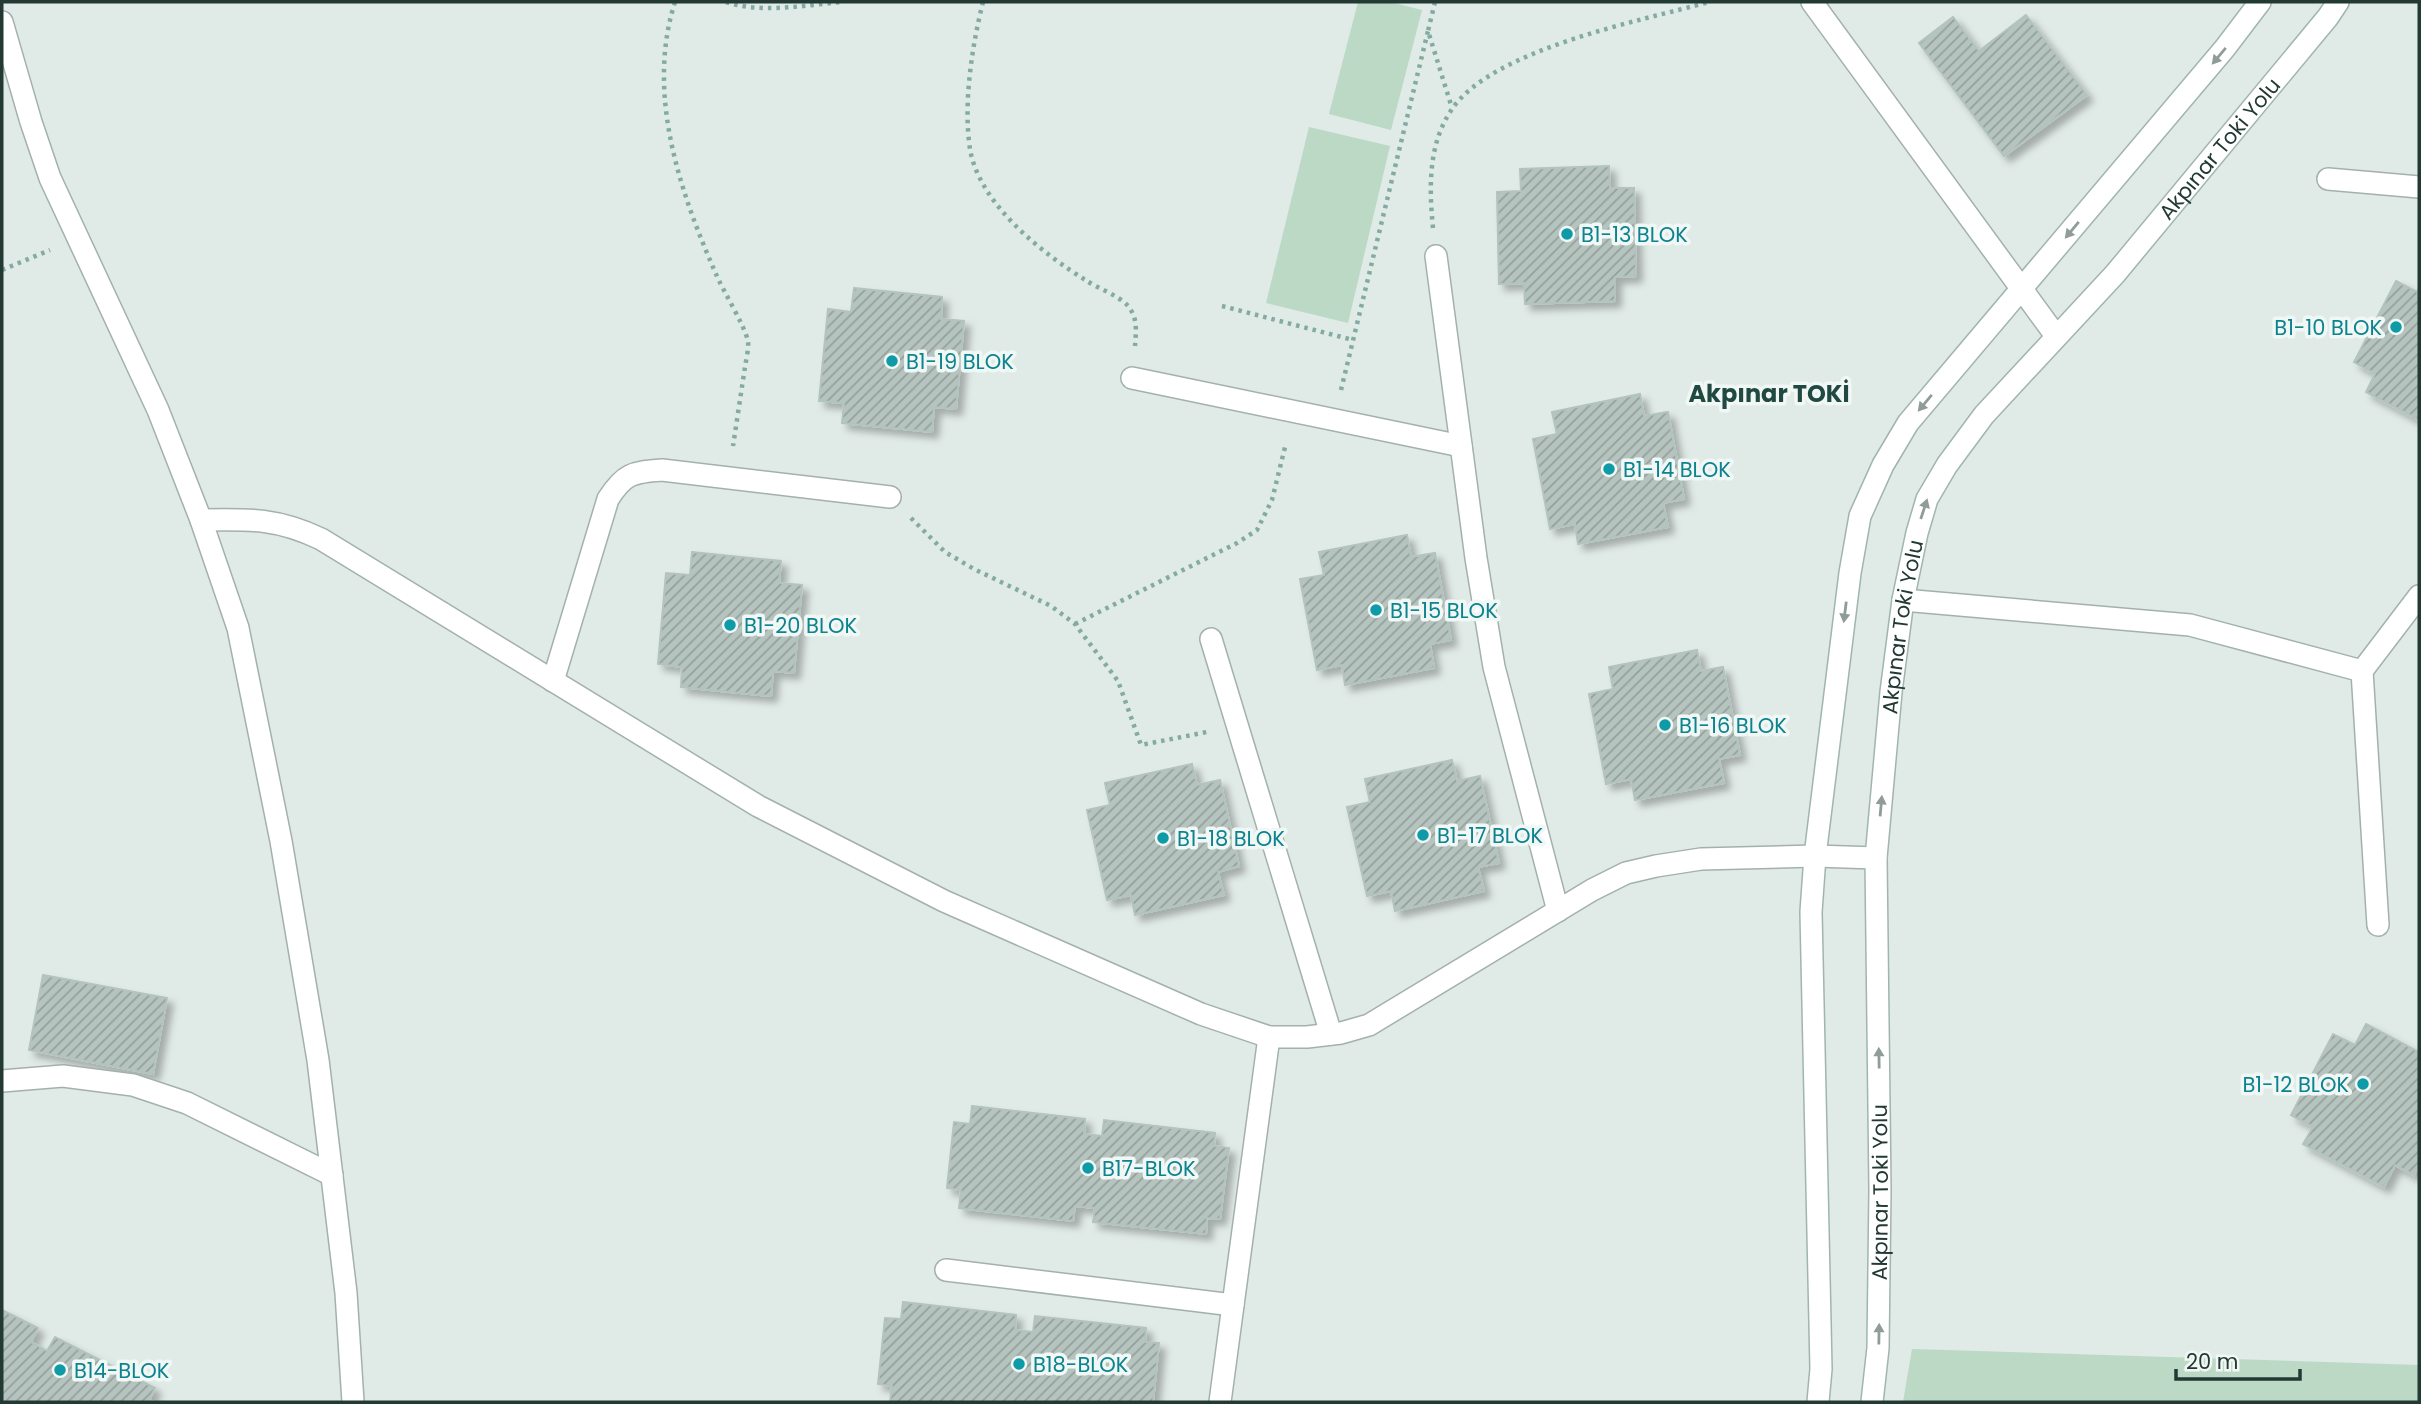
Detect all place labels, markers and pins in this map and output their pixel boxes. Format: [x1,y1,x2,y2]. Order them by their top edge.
place label: B1-13 BLOK [1581,220,1688,249]
marker: B1-13 BLOK [1559,226,1575,242]
place label: B1-10 BLOK [2274,313,2382,342]
marker: B1-10 BLOK [2388,319,2404,335]
place label: B1-19 BLOK [906,347,1014,376]
marker: B1-19 BLOK [884,353,900,369]
place label: B1-14 BLOK [1623,455,1731,484]
marker: B1-14 BLOK [1601,461,1617,477]
place label: B1-15 BLOK [1390,596,1498,625]
marker: B1-15 BLOK [1368,602,1384,618]
place label: B1-20 BLOK [744,611,857,640]
marker: B1-20 BLOK [722,617,738,633]
place label: B1-16 BLOK [1679,711,1787,740]
marker: B1-16 BLOK [1657,717,1673,733]
place label: B1-17 BLOK [1437,821,1543,850]
place label: B1-18 BLOK [1177,824,1285,853]
marker: B1-17 BLOK [1415,827,1431,843]
marker: B1-18 BLOK [1155,830,1171,846]
place label: B1-12 BLOK [2242,1070,2349,1099]
marker: B1-12 BLOK [2355,1076,2371,1092]
place label: B17-BLOK [1102,1154,1196,1183]
marker: B17-BLOK [1080,1160,1096,1176]
place label: B18-BLOK [1033,1350,1129,1379]
place label: B14-BLOK [74,1356,170,1385]
marker: B18-BLOK [1011,1356,1027,1372]
marker: B14-BLOK [52,1362,68,1378]

